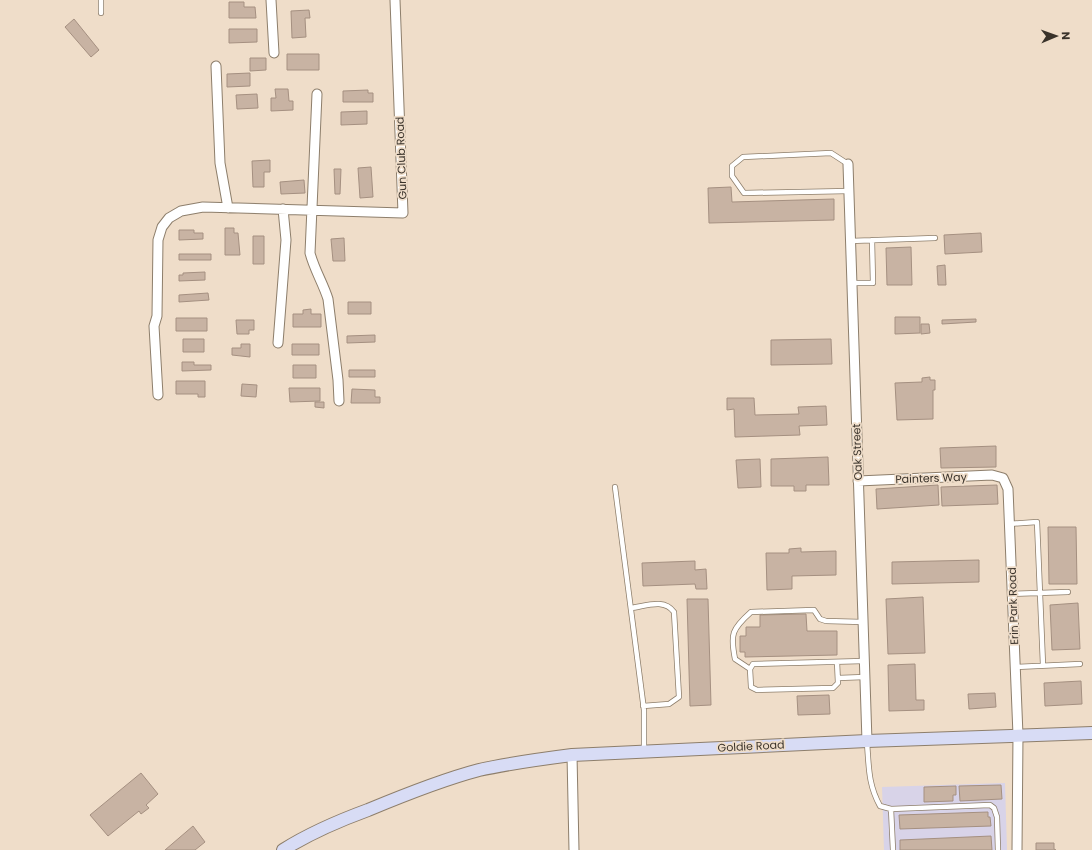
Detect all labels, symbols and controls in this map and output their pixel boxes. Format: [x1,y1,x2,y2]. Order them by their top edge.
north arrow [1036,16,1076,56]
text: N [1058,31,1074,40]
street label: Gun Club Road [392,116,410,200]
street label: Oak Street [848,423,866,481]
street label: Painters Way [895,469,968,487]
street label: Erin Park Road [1004,567,1022,645]
street label: Goldie Road [717,736,785,756]

